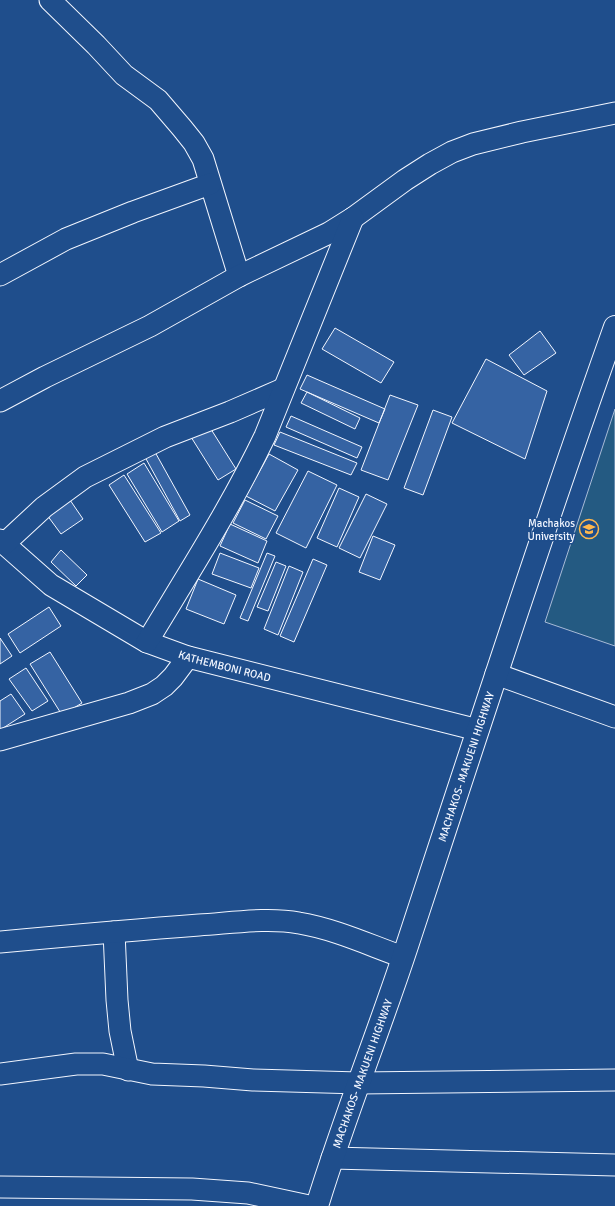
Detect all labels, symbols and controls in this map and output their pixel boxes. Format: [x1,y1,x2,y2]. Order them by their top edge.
place label: Machakos University [528,517,576,543]
school or university icon: Machakos University [578,518,600,540]
street label: KATHEMBONI ROAD [176,648,272,685]
street label: MACHAKOS- MAKUENI HIGHWAY [436,690,497,843]
street label: MACHAKOS- MAKUENI HIGHWAY [330,997,395,1150]

